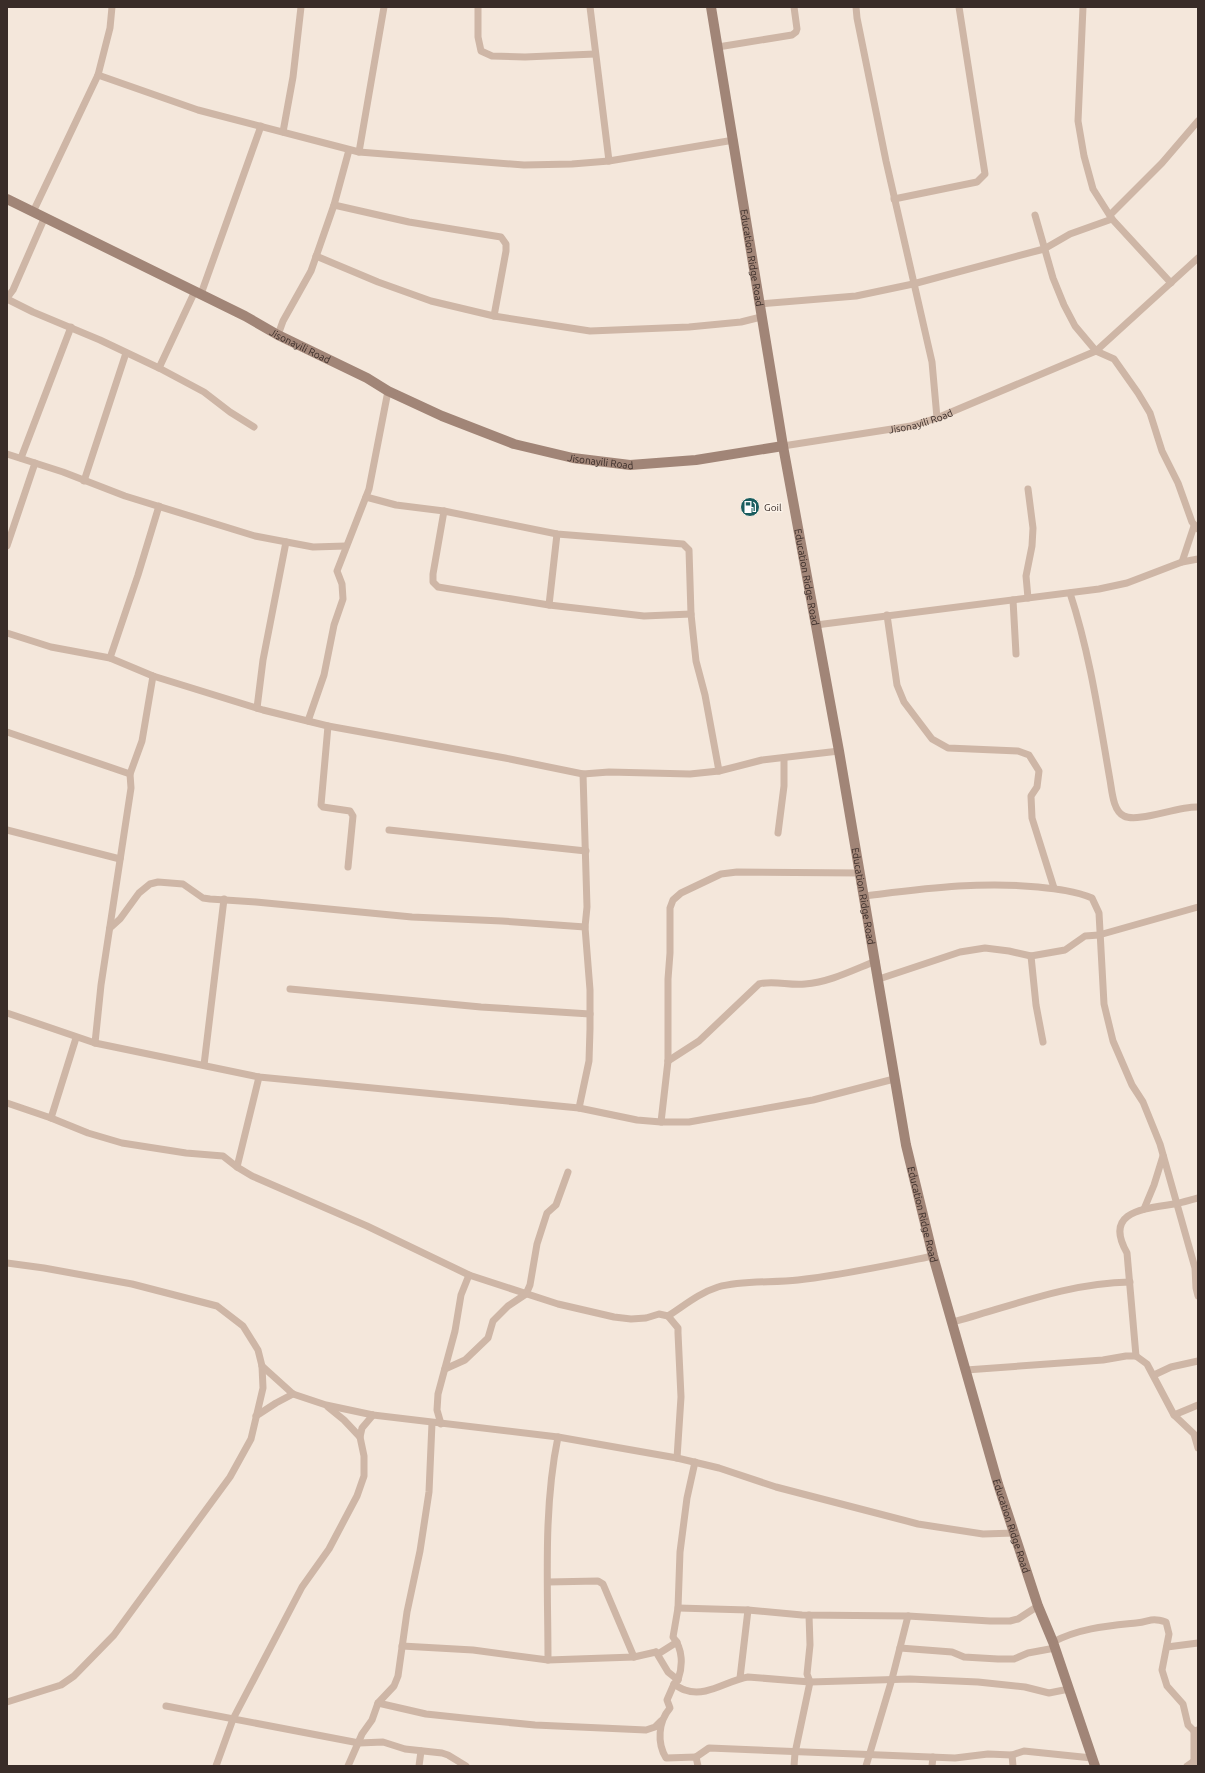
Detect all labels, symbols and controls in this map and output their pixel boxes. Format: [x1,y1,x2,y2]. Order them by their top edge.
street label: Education Ridge Road [738,208,765,307]
street label: Jisonayili Road [268,327,332,366]
street label: Jisonayili Road [888,407,954,435]
street label: Jisonayili Road [566,452,634,471]
fuel station icon: Goil [739,496,761,518]
place label: Goil [764,502,782,513]
street label: Education Ridge Road [792,528,821,627]
street label: Education Ridge Road [849,847,877,946]
street label: Education Ridge Road [905,1165,940,1264]
street label: Education Ridge Road [991,1478,1032,1575]

